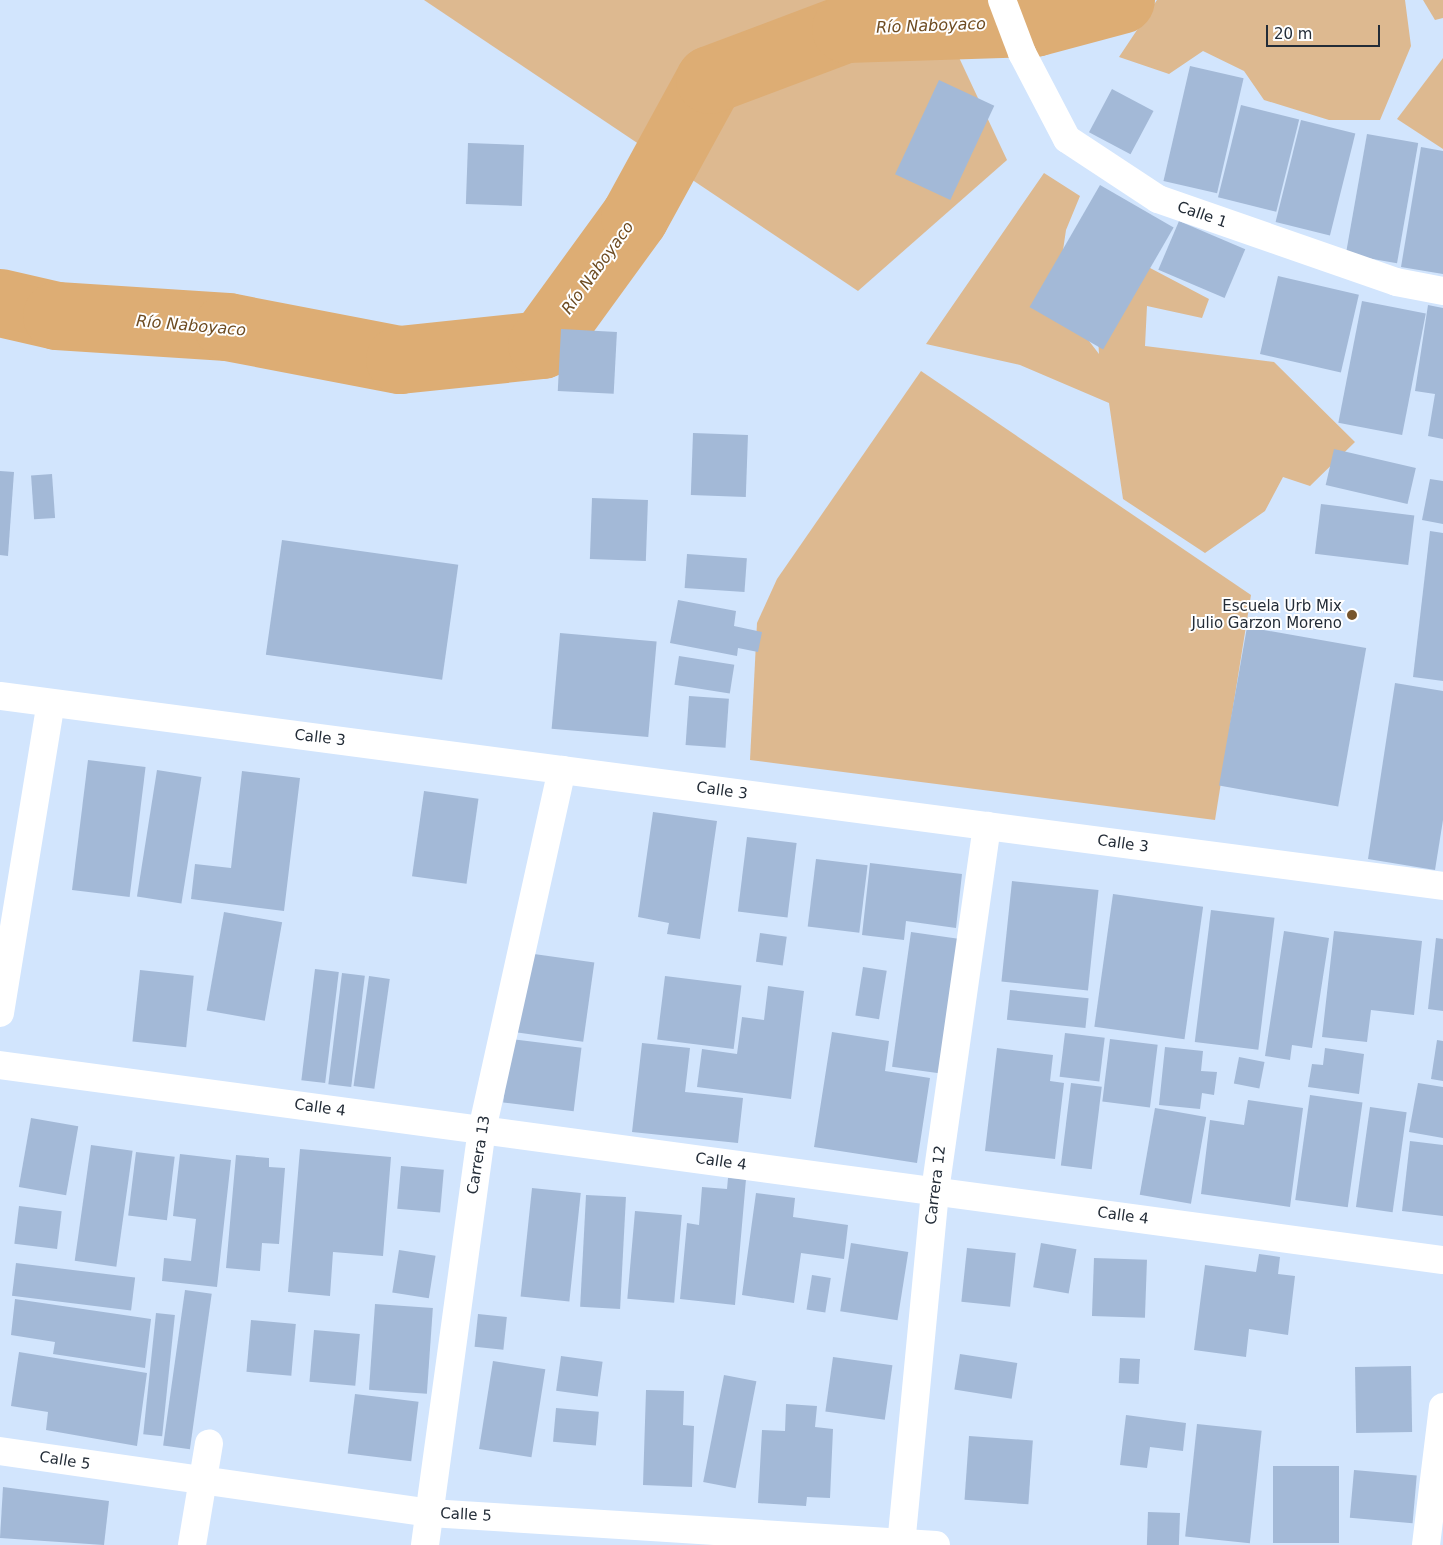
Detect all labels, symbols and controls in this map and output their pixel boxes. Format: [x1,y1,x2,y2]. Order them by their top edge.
water label: Río Naboyaco [876,14,986,38]
scale bar [1268,15,1382,47]
text: 20 m [1274,25,1312,43]
street label: Calle 1 [1175,198,1229,232]
water label: Río Naboyaco [558,218,638,318]
water label: Río Naboyaco [135,312,247,340]
place label: Escuela Urb Mix Julio Garzon Moreno [1192,597,1342,632]
marker: Escuela Urb Mix Julio Garzon Moreno [1346,609,1358,621]
street label: Calle 3 [293,726,347,750]
street label: Calle 3 [695,779,749,803]
street label: Calle 3 [1096,832,1150,856]
street label: Calle 4 [293,1096,347,1120]
street label: Carrera 13 [464,1114,494,1196]
street label: Carrera 12 [922,1144,950,1226]
street label: Calle 4 [694,1150,748,1174]
street label: Calle 4 [1096,1204,1150,1228]
street label: Calle 5 [38,1448,92,1474]
street label: Calle 5 [440,1505,492,1525]

